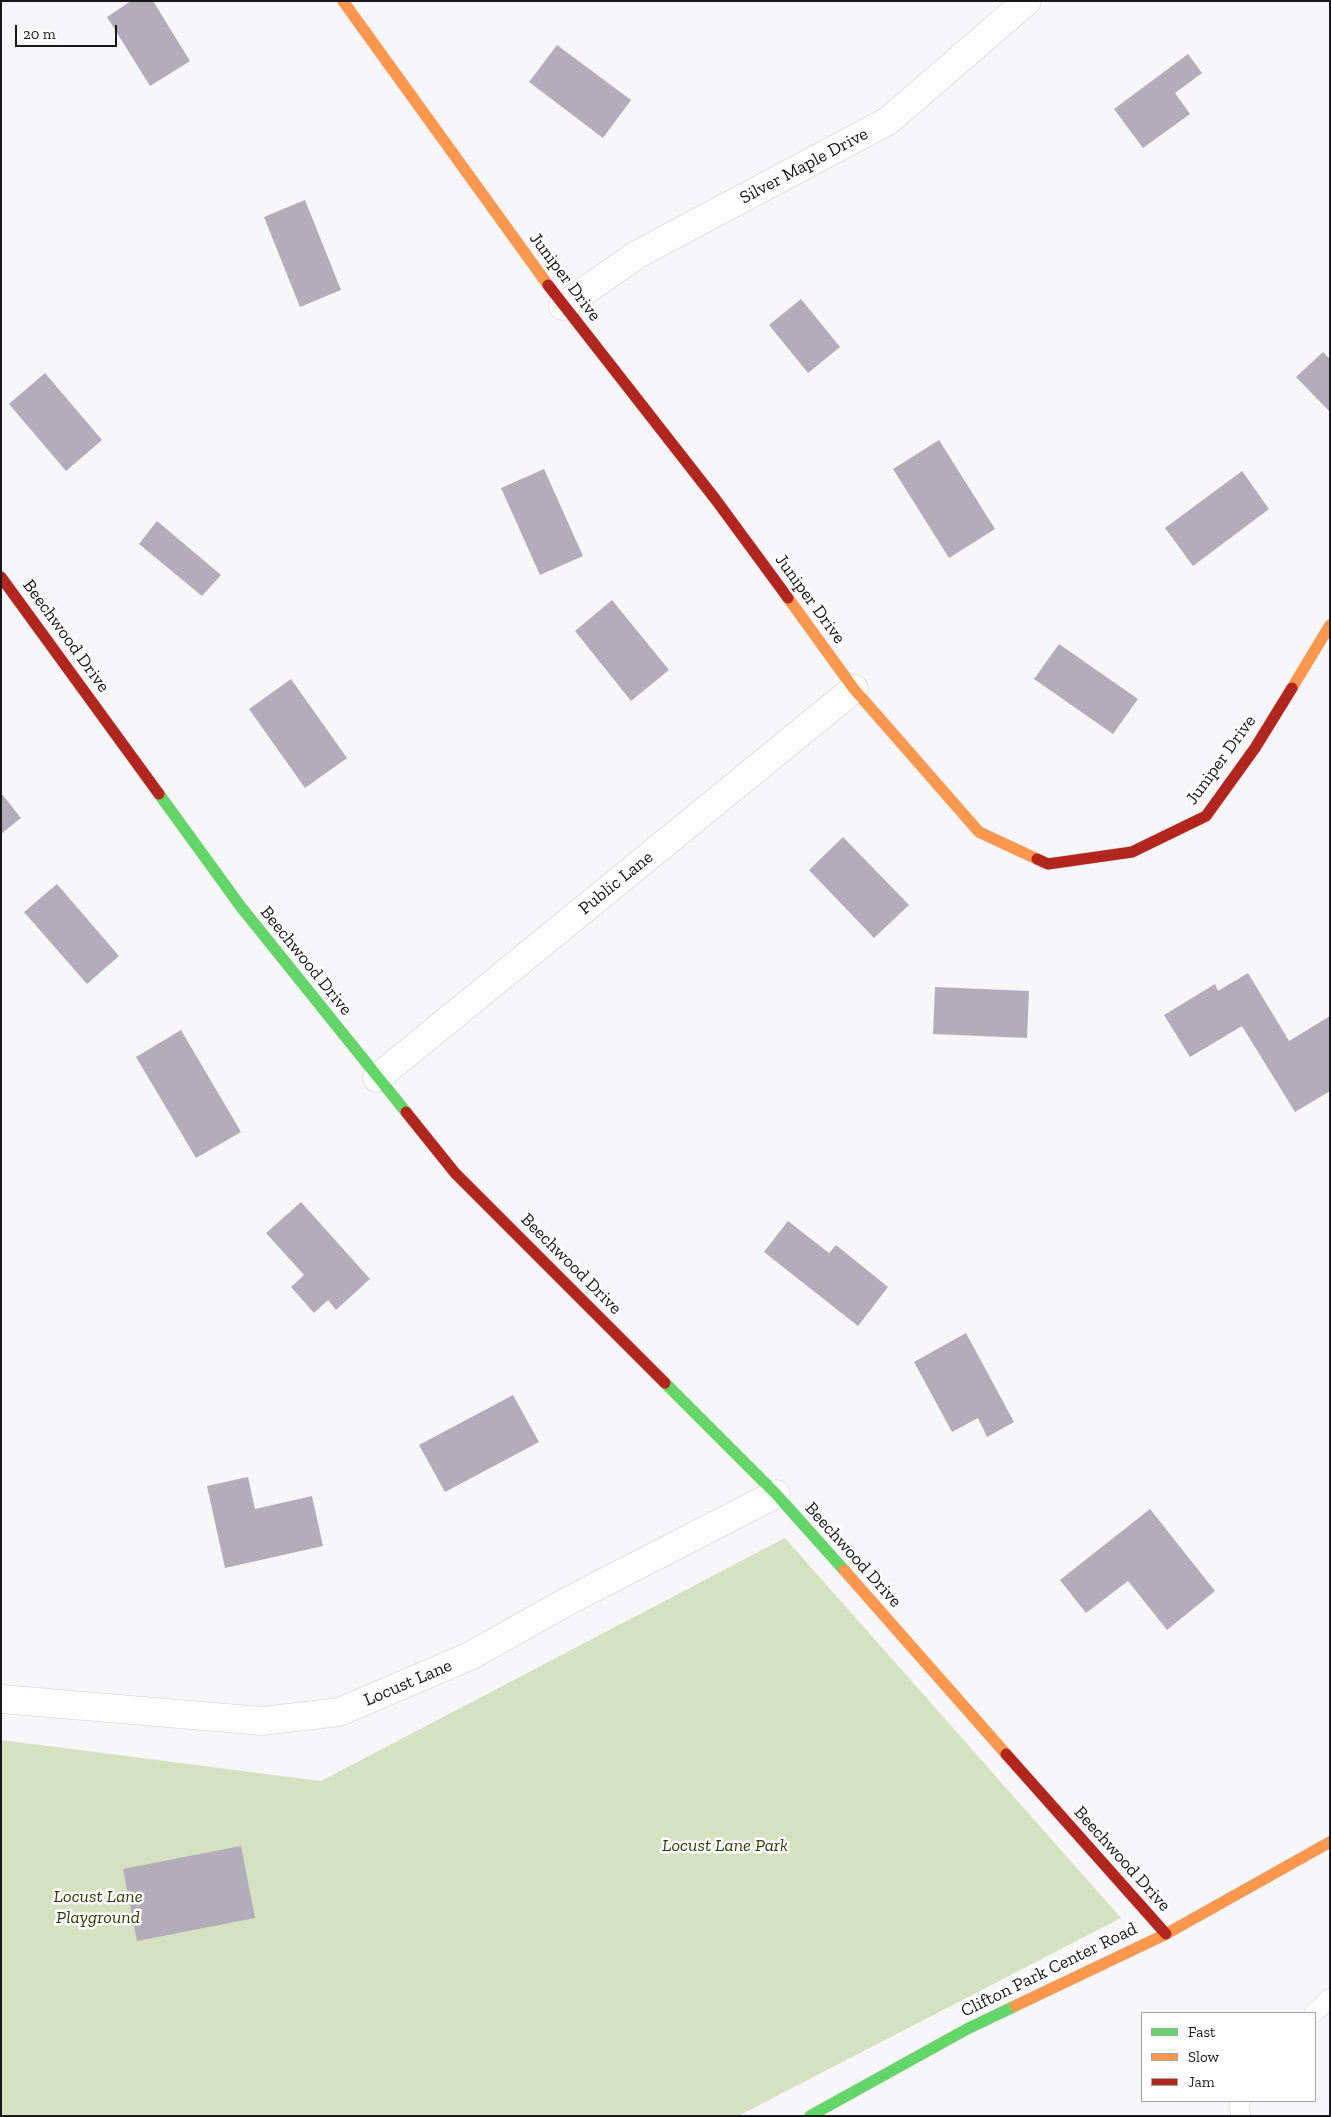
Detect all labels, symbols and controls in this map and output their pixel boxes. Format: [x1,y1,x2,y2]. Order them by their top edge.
scale bar [18,15,120,47]
text: 20 m [23,25,56,43]
street label: Silver Maple Drive [736,123,872,209]
street label: Juniper Drive [525,228,605,326]
street label: Juniper Drive [770,550,850,648]
street label: Beechwood Drive [18,575,114,697]
street label: Juniper Drive [1181,711,1261,809]
street label: Public Lane [574,846,658,920]
street label: Beechwood Drive [255,902,357,1020]
street label: Beechwood Drive [516,1209,626,1319]
street label: Beechwood Drive [800,1498,906,1612]
street label: Locust Lane [361,1655,455,1711]
street label: Beechwood Drive [1069,1802,1175,1916]
park label: Locust Lane Park [662,1835,788,1857]
park label: Locust Lane Playground [54,1886,142,1928]
street label: Clifton Park Center Road [957,1918,1141,2022]
legend [1141,2012,1316,2102]
text: Fast [1188,2023,1216,2041]
text: Slow [1188,2048,1219,2066]
text: Jam [1188,2073,1215,2091]

